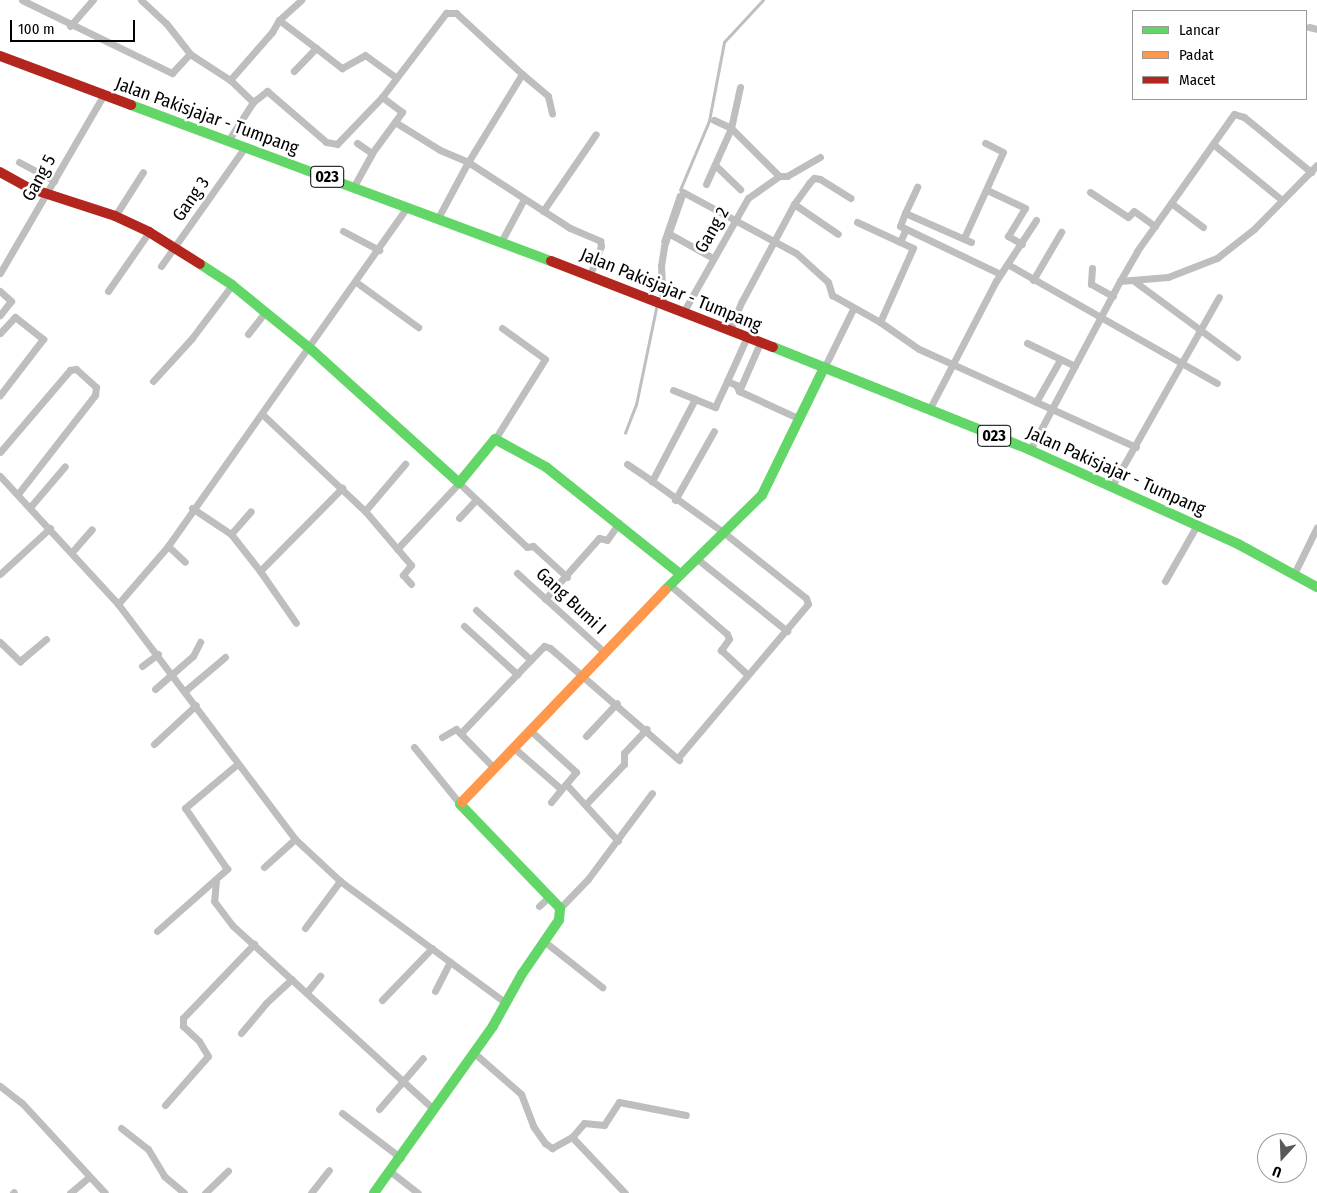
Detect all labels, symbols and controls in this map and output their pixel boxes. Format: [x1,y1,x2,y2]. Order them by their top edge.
scale bar [12,10,138,42]
legend [1132,10,1307,100]
text: 100 m [18,20,55,38]
text: Lancar [1179,21,1220,39]
text: Padat [1179,46,1214,64]
text: Macet [1179,71,1215,89]
street label: Jalan Pakisjajar - Tumpang [112,73,302,159]
street label: Gang 5 [18,151,60,205]
road number: 023 [310,163,344,190]
street label: Gang 3 [168,173,214,225]
street label: Gang 2 [690,203,734,257]
street label: Jalan Pakisjajar - Tumpang [577,244,765,336]
road number: 023 [976,422,1012,450]
street label: Jalan Pakisjajar - Tumpang [1023,422,1209,520]
street label: Gang Bumi I [531,563,611,639]
north arrow [1257,1133,1307,1183]
text: U [1270,1162,1284,1181]

